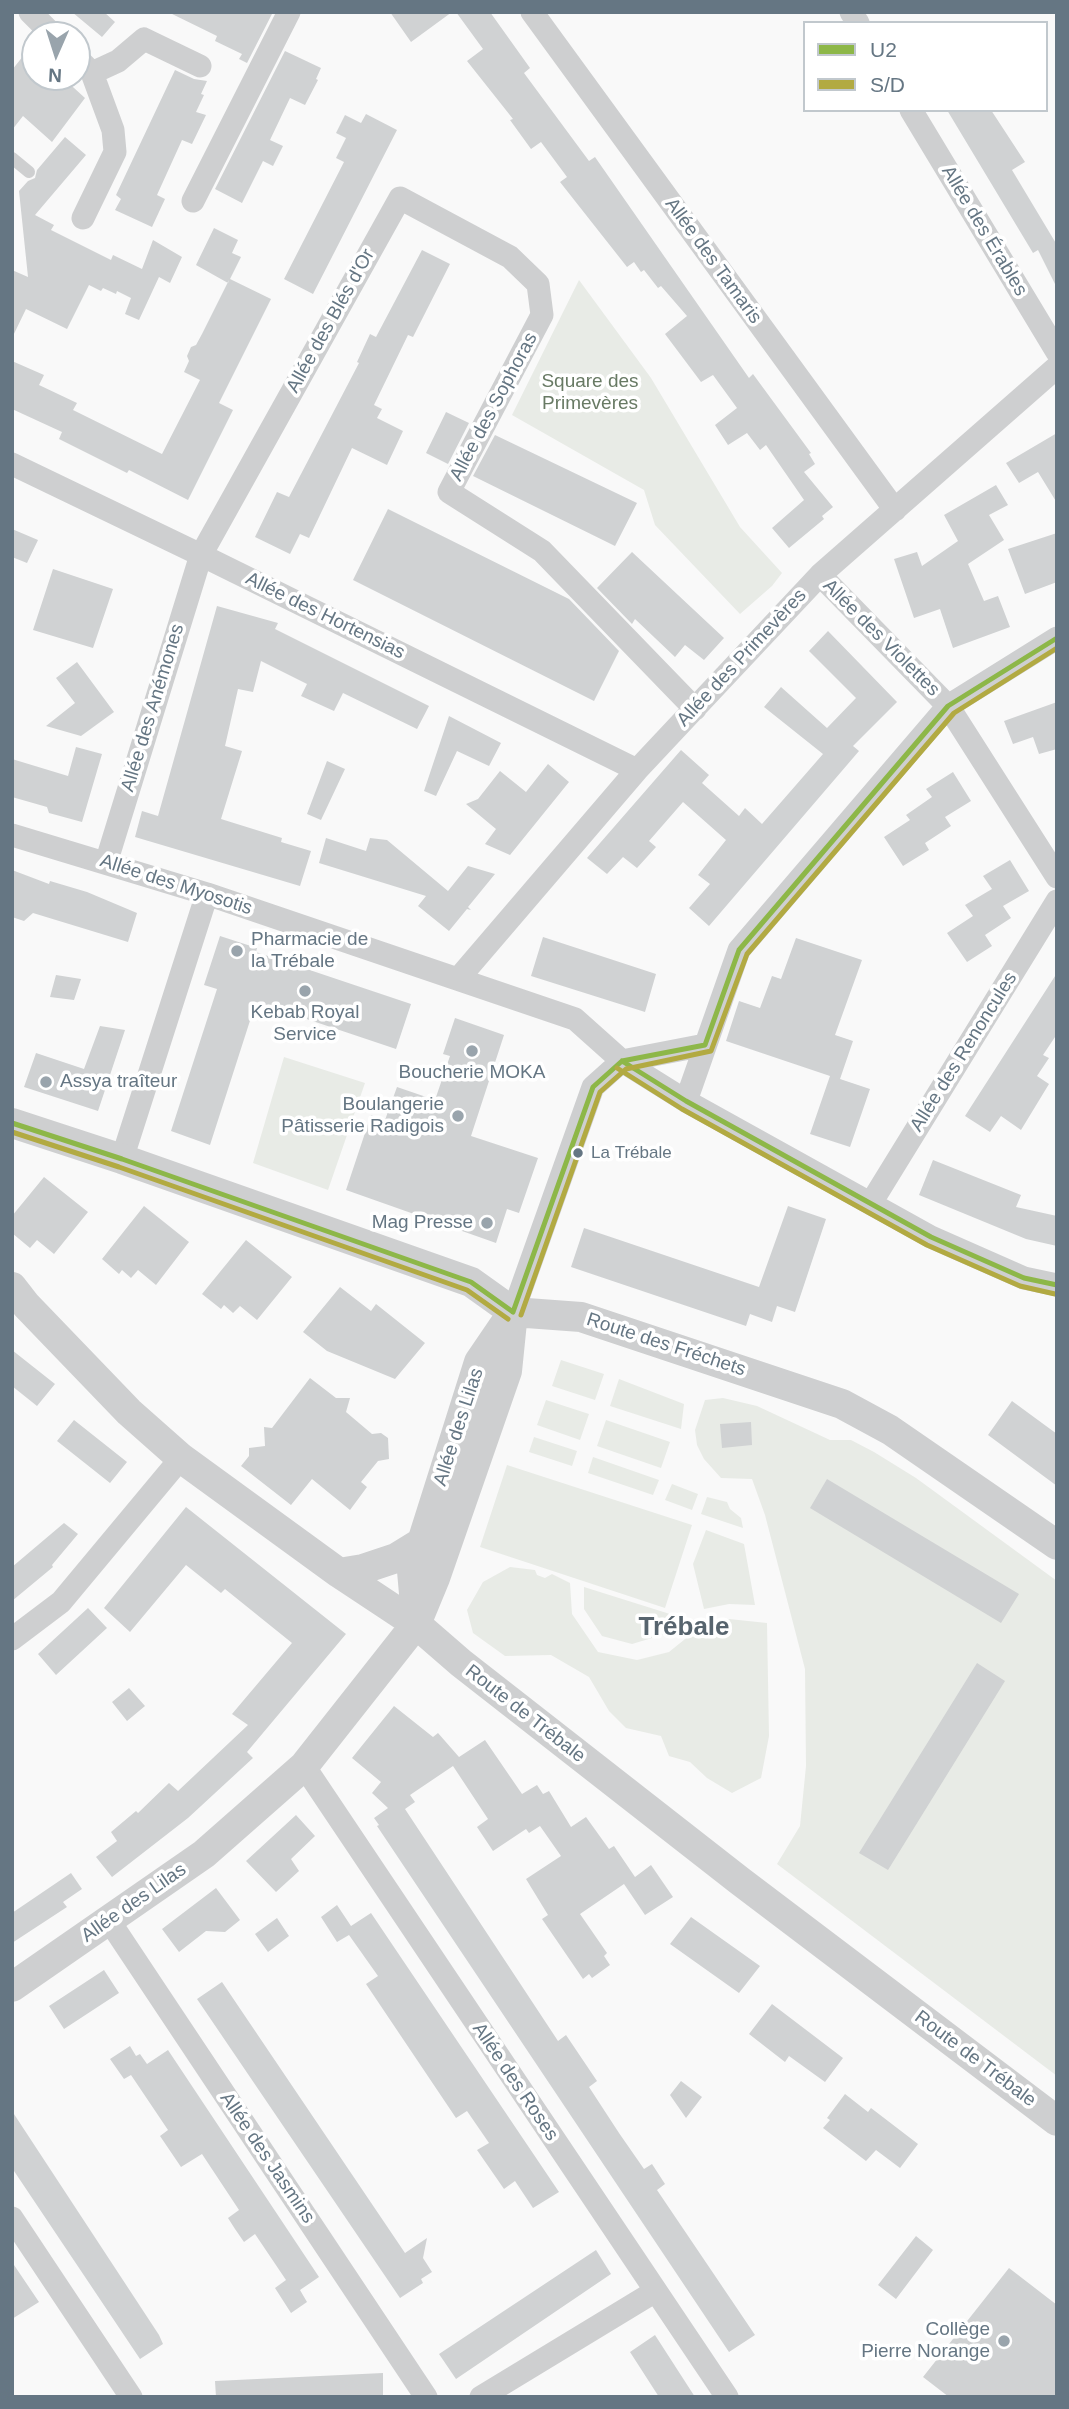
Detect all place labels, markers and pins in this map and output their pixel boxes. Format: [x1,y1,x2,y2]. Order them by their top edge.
place label: Pharmacie de la Trébale [251,929,368,973]
marker: Pharmacie de la Trébale [229,943,245,959]
marker: Kebab Royal Service [297,983,313,999]
place label: Kebab Royal Service [251,1002,359,1046]
marker: Boucherie MOKA [464,1043,480,1059]
place label: Boucherie MOKA [399,1062,545,1084]
place label: Assya traîteur [60,1071,177,1093]
marker: Assya traîteur [38,1074,54,1090]
place label: Boulangerie Pâtisserie Radigois [281,1094,444,1138]
marker: Boulangerie Pâtisserie Radigois [450,1108,466,1124]
place label: La Trébale [591,1143,672,1163]
marker: La Trébale [571,1146,585,1160]
place label: Mag Presse [372,1212,473,1234]
marker: Mag Presse [479,1215,495,1231]
place label: Collège Pierre Norange [861,2319,990,2363]
marker: Collège Pierre Norange [996,2333,1012,2349]

